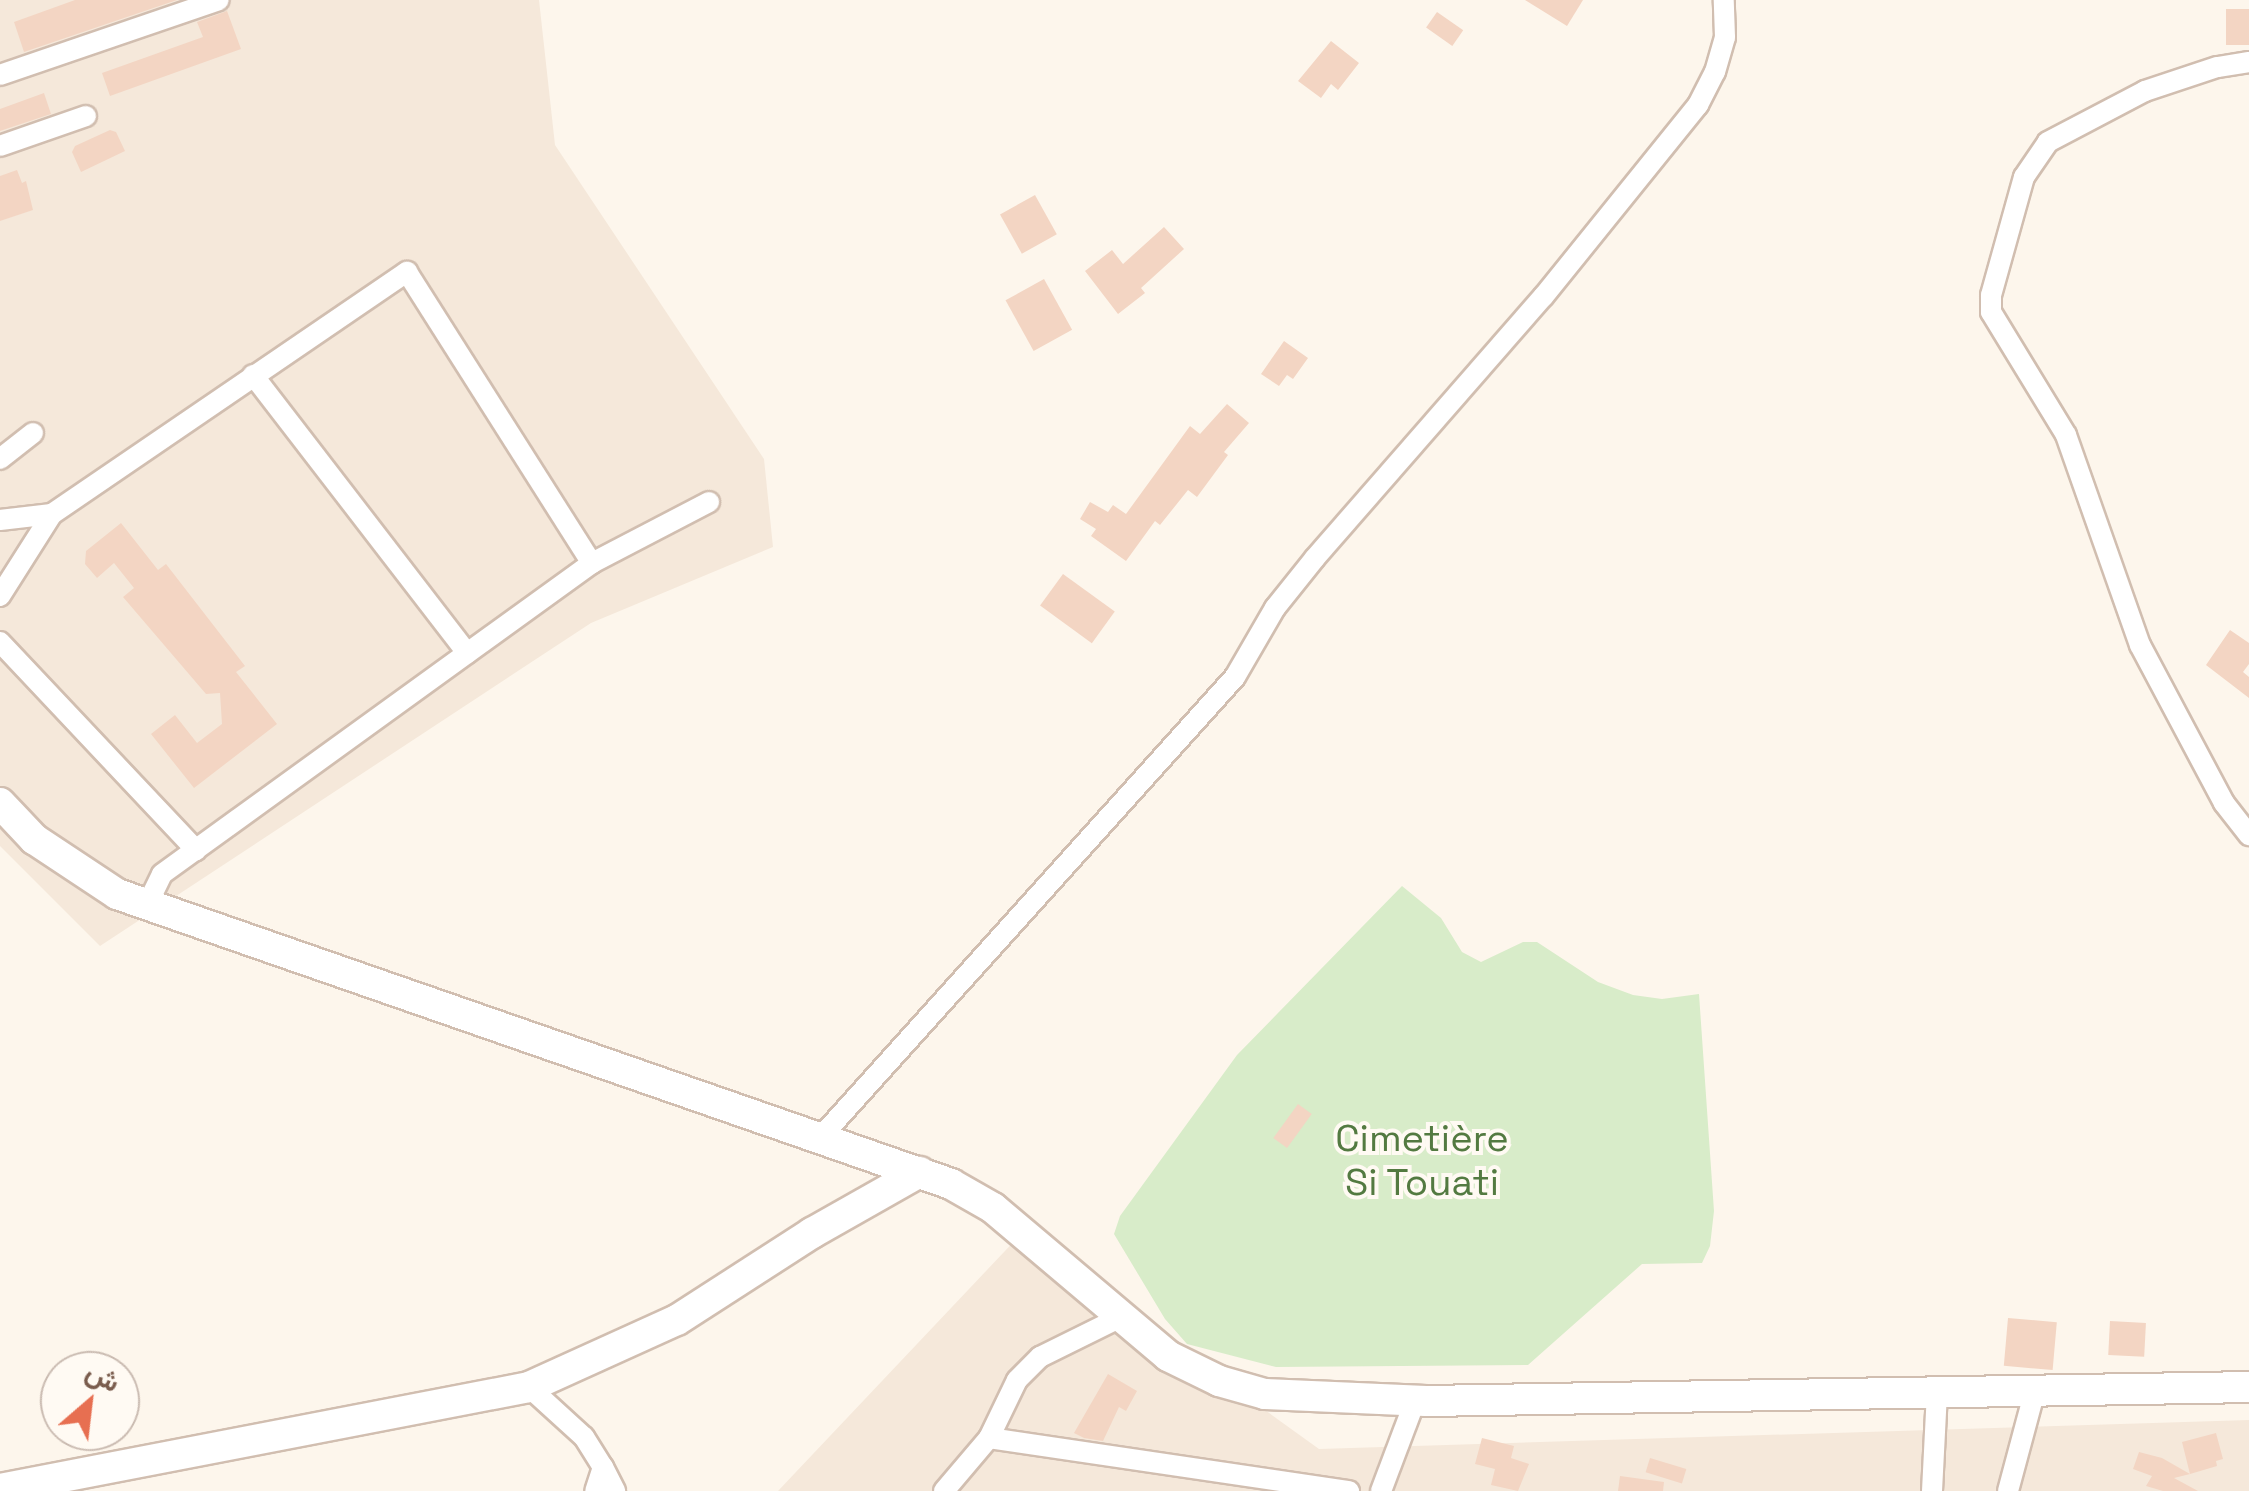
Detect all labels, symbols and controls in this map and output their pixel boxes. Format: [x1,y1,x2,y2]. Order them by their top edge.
park label: Cimetière Si Touati [1335,1116,1509,1206]
north arrow [40,1351,140,1451]
text: ش [80,1352,126,1400]

